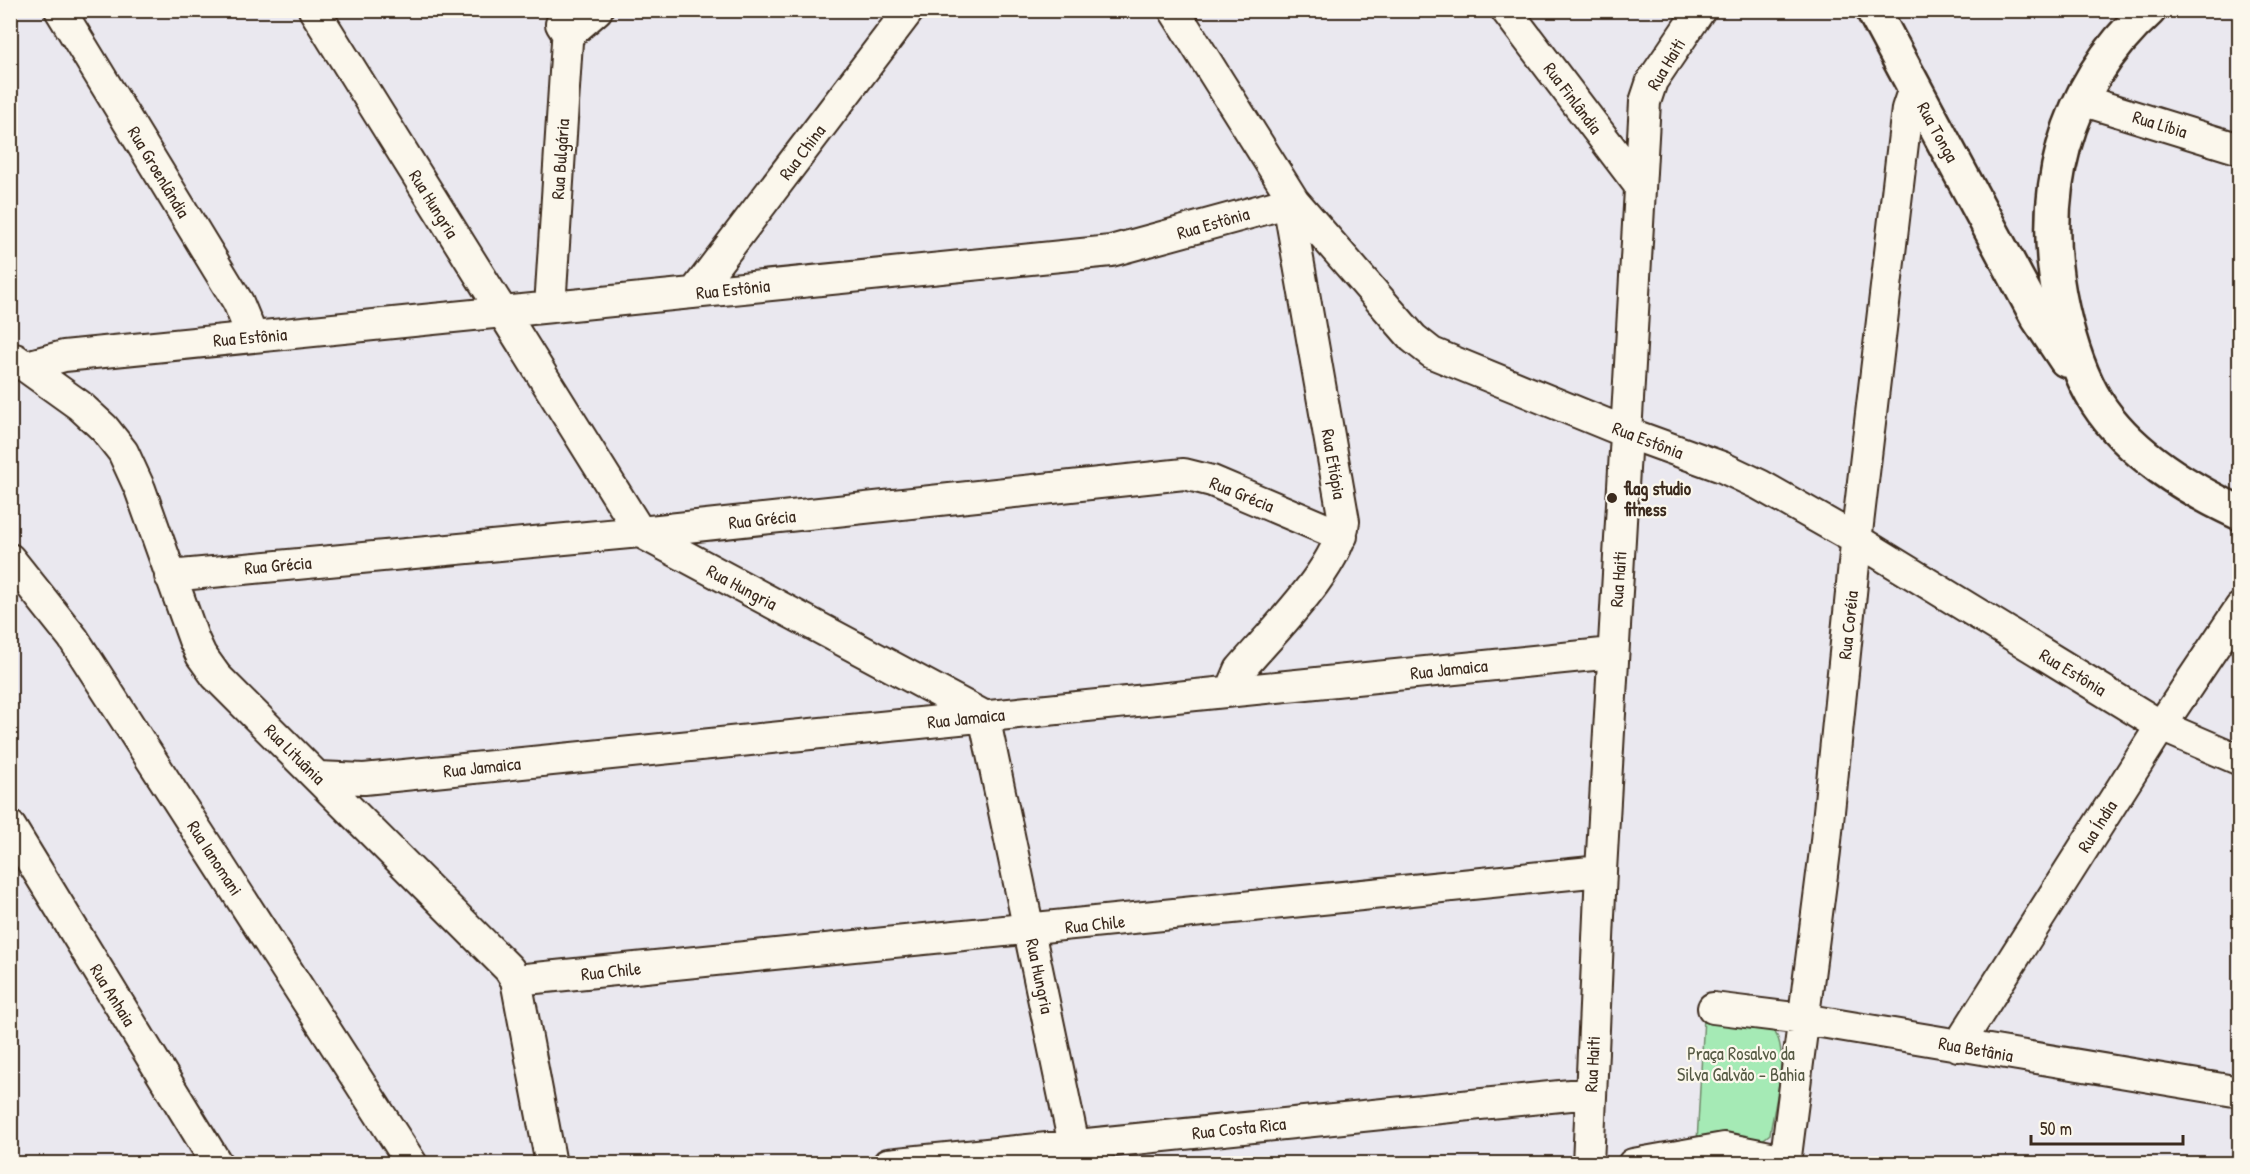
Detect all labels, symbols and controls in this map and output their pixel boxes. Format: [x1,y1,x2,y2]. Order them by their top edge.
street label: Rua Haiti [1641,33,1691,95]
street label: Rua Finlândia [1538,57,1608,139]
street label: Rua Tonga [1911,97,1965,167]
street label: Rua Líbia [2130,104,2190,144]
street label: Rua Bulgária [545,118,575,200]
street label: Rua China [773,119,831,185]
street label: Rua Groenlândia [122,122,196,222]
street label: Rua Hungria [403,165,465,243]
street label: Rua Estônia [1174,201,1252,245]
street label: Rua Estônia [695,273,771,305]
street label: Rua Estônia [212,321,288,353]
street label: Rua Estônia [1609,415,1687,465]
street label: Rua Etiópia [1316,427,1352,501]
street label: Rua Grécia [1206,470,1278,518]
place label: flag studio fitness [1623,476,1692,522]
marker: flag studio fitness [1605,491,1619,505]
street label: Rua Grécia [727,503,797,535]
street label: Rua Grécia [243,550,313,580]
street label: Rua Haiti [1604,550,1632,608]
street label: Rua Hungria [702,558,782,616]
street label: Rua Coréia [1832,589,1864,661]
street label: Rua Estônia [2035,642,2111,702]
street label: Rua Jamaica [1409,653,1489,685]
street label: Rua Jamaica [926,702,1006,734]
street label: Rua Lituânia [259,718,331,790]
street label: Rua Jamaica [442,751,522,783]
street label: Rua Índia [2071,795,2123,857]
street label: Rua Ianomani [181,816,249,900]
street label: Rua Chile [1064,908,1126,940]
street label: Rua Hungria [1020,936,1060,1016]
street label: Rua Chile [580,955,642,987]
street label: Rua Anhaia [84,959,142,1031]
street label: Rua Betânia [1937,1030,2015,1068]
street label: Rua Haiti [1578,1035,1606,1093]
park label: Praça Rosalvo da Silva Galvăo - Bahia [1677,1041,1805,1087]
scale bar [2031,1108,2182,1146]
street label: Rua Costa Rica [1191,1111,1287,1145]
text: 50 m [2040,1116,2072,1141]

